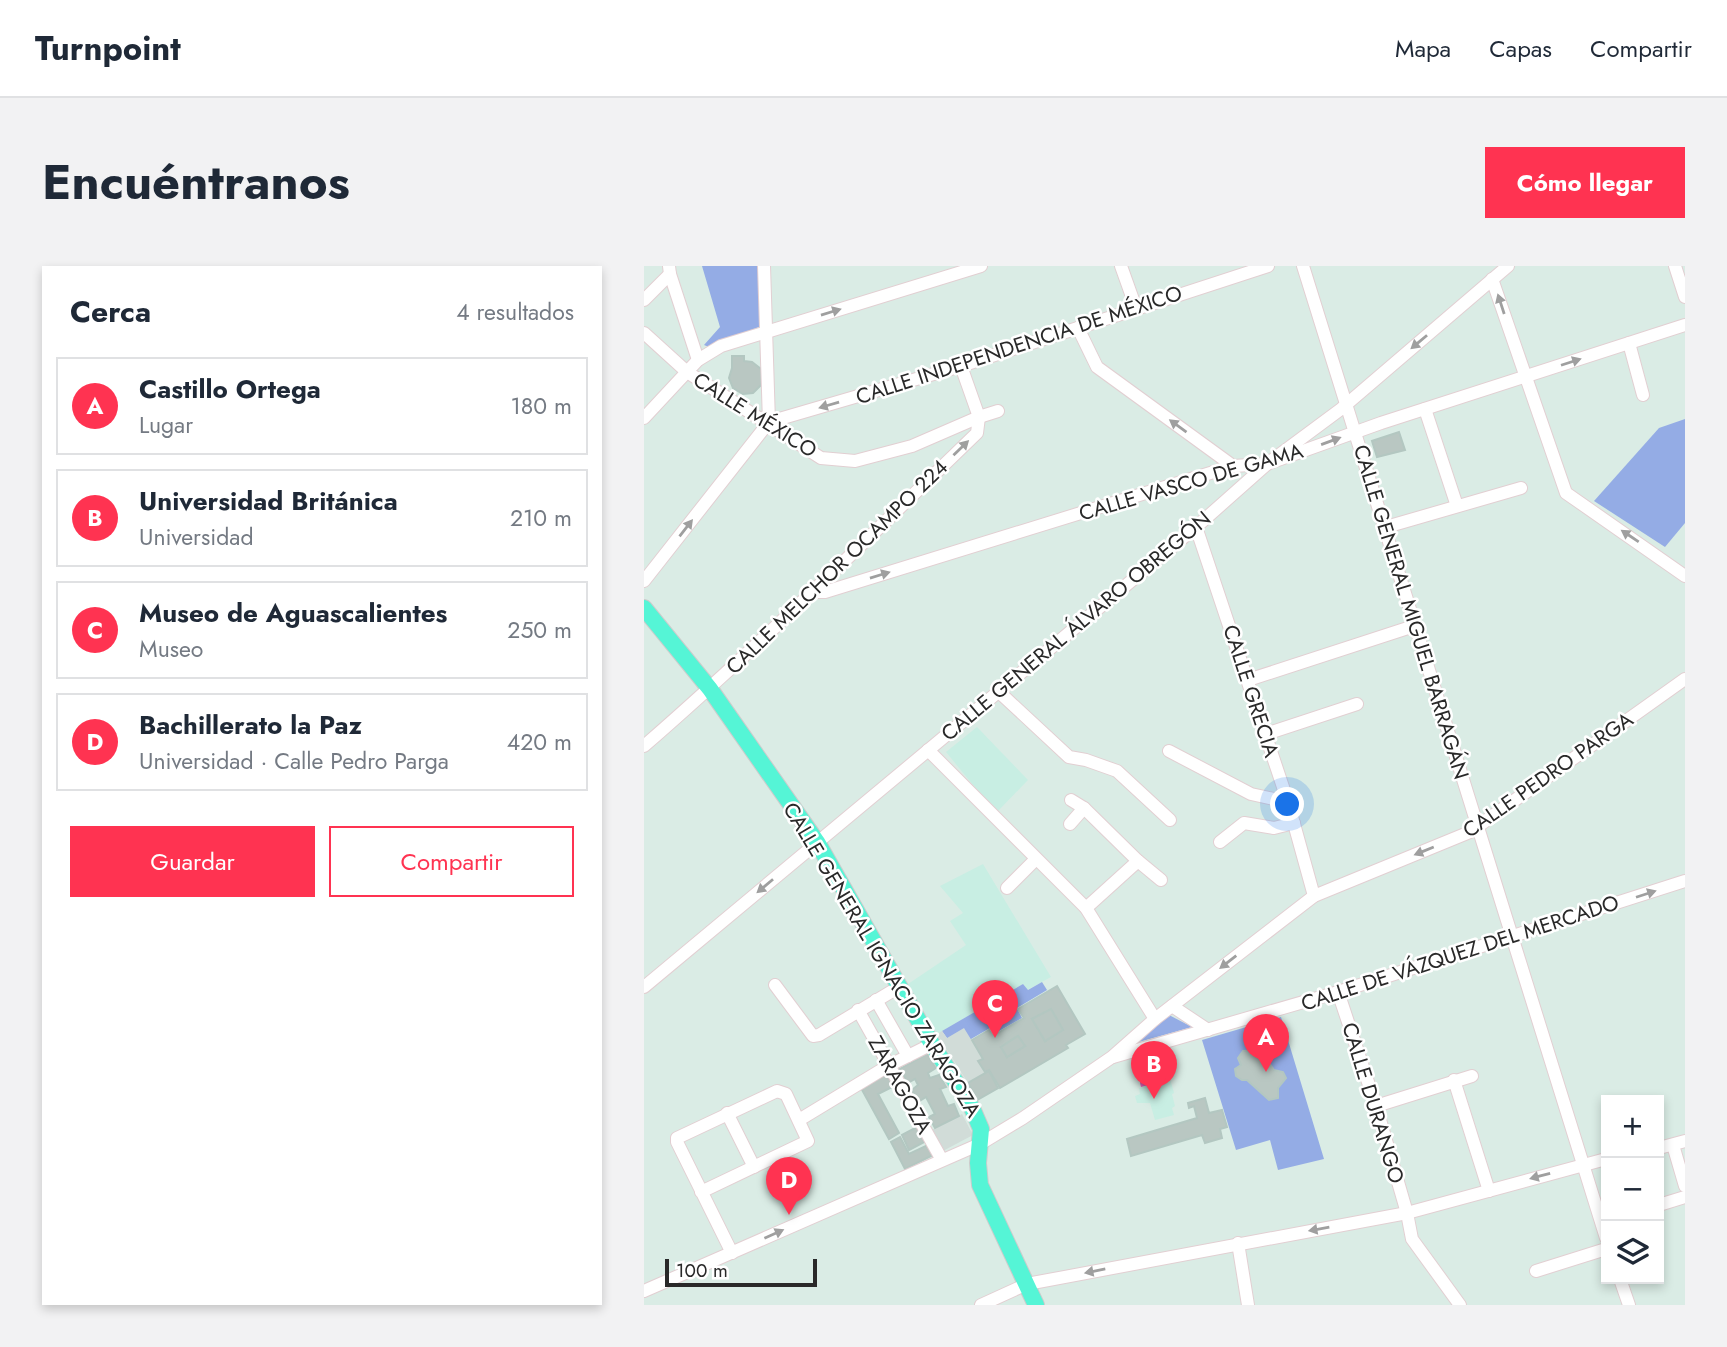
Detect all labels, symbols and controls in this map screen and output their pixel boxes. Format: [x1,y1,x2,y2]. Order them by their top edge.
text: Turnpoint [35,25,181,72]
text: Mapa [1395,31,1451,66]
text: Capas [1489,31,1552,66]
text: Compartir [1590,31,1692,66]
text: Encuéntranos [42,147,350,217]
button: Cómo llegar [1485,147,1685,218]
street label: CALLE INDEPENDENCIA DE MÉXICO [852,278,1186,412]
text: Cerca [70,290,151,333]
one-way arrow [1495,293,1506,314]
text: 4 resultados [456,295,574,329]
one-way arrow [821,306,842,316]
one-way arrow [1410,334,1428,350]
one-way arrow [1560,356,1581,367]
street label: CALLE MÉXICO [687,365,823,465]
text: Castillo Ortega [139,370,321,408]
text: A [87,389,103,423]
text: 180 m [510,389,572,423]
one-way arrow [818,400,839,410]
text: Lugar [139,408,193,442]
one-way arrow [1169,419,1187,433]
one-way arrow [1321,435,1342,446]
street label: CALLE VASCO DE GAMA [1076,436,1307,528]
one-way arrow [952,440,969,456]
street label: CALLE GENERAL MIGUEL BARRAGÁN [1346,441,1476,783]
street label: CALLE MELCHOR OCAMPO 224 [719,453,955,681]
text: Universidad Británica [139,482,398,520]
text: B [87,501,103,535]
text: 210 m [510,501,572,535]
street label: CALLE GENERAL ÁLVARO OBREGÓN [935,504,1217,748]
one-way arrow [679,519,694,537]
text: Universidad [139,520,254,554]
one-way arrow [1620,530,1639,543]
one-way arrow [870,570,891,580]
text: Museo de Aguascalientes [139,594,447,632]
text: C [87,613,103,647]
text: 250 m [507,613,572,647]
street label: CALLE GRECIA [1215,621,1287,761]
text: Museo [139,632,203,666]
street label: CALLE PEDRO PARGA [1457,705,1639,845]
text: Bachillerato la Paz [139,706,362,744]
text: D [87,725,103,759]
text: 420 m [507,725,572,759]
text: Universidad · Calle Pedro Parga [139,744,449,778]
your location [1270,787,1304,821]
street label: CALLE GENERAL IGNACIO ZARAGOZA [778,798,986,1122]
button: Guardar [70,826,315,897]
button: Compartir [329,826,574,897]
one-way arrow [1414,846,1435,857]
one-way arrow [756,878,774,893]
street label: CALLE DE VÁZQUEZ DEL MERCADO [1297,887,1623,1019]
one-way arrow [1636,888,1657,898]
one-way arrow [1220,955,1238,970]
pin: C [972,980,1018,1038]
pin: A [1243,1014,1289,1072]
street label: CALLE DURANGO [1334,1019,1412,1187]
street label: ZARAGOZA [863,1032,937,1138]
pin: B [1131,1041,1177,1099]
map controls [1601,1095,1664,1284]
button: + [1601,1095,1664,1158]
pin: D [766,1157,812,1215]
button: − [1601,1158,1664,1221]
one-way arrow [1529,1172,1550,1182]
button: layers [1601,1221,1664,1284]
one-way arrow [1308,1224,1330,1235]
one-way arrow [764,1228,784,1240]
scale bar [665,1256,817,1288]
text: 100 m [676,1257,728,1284]
one-way arrow [1084,1266,1106,1277]

